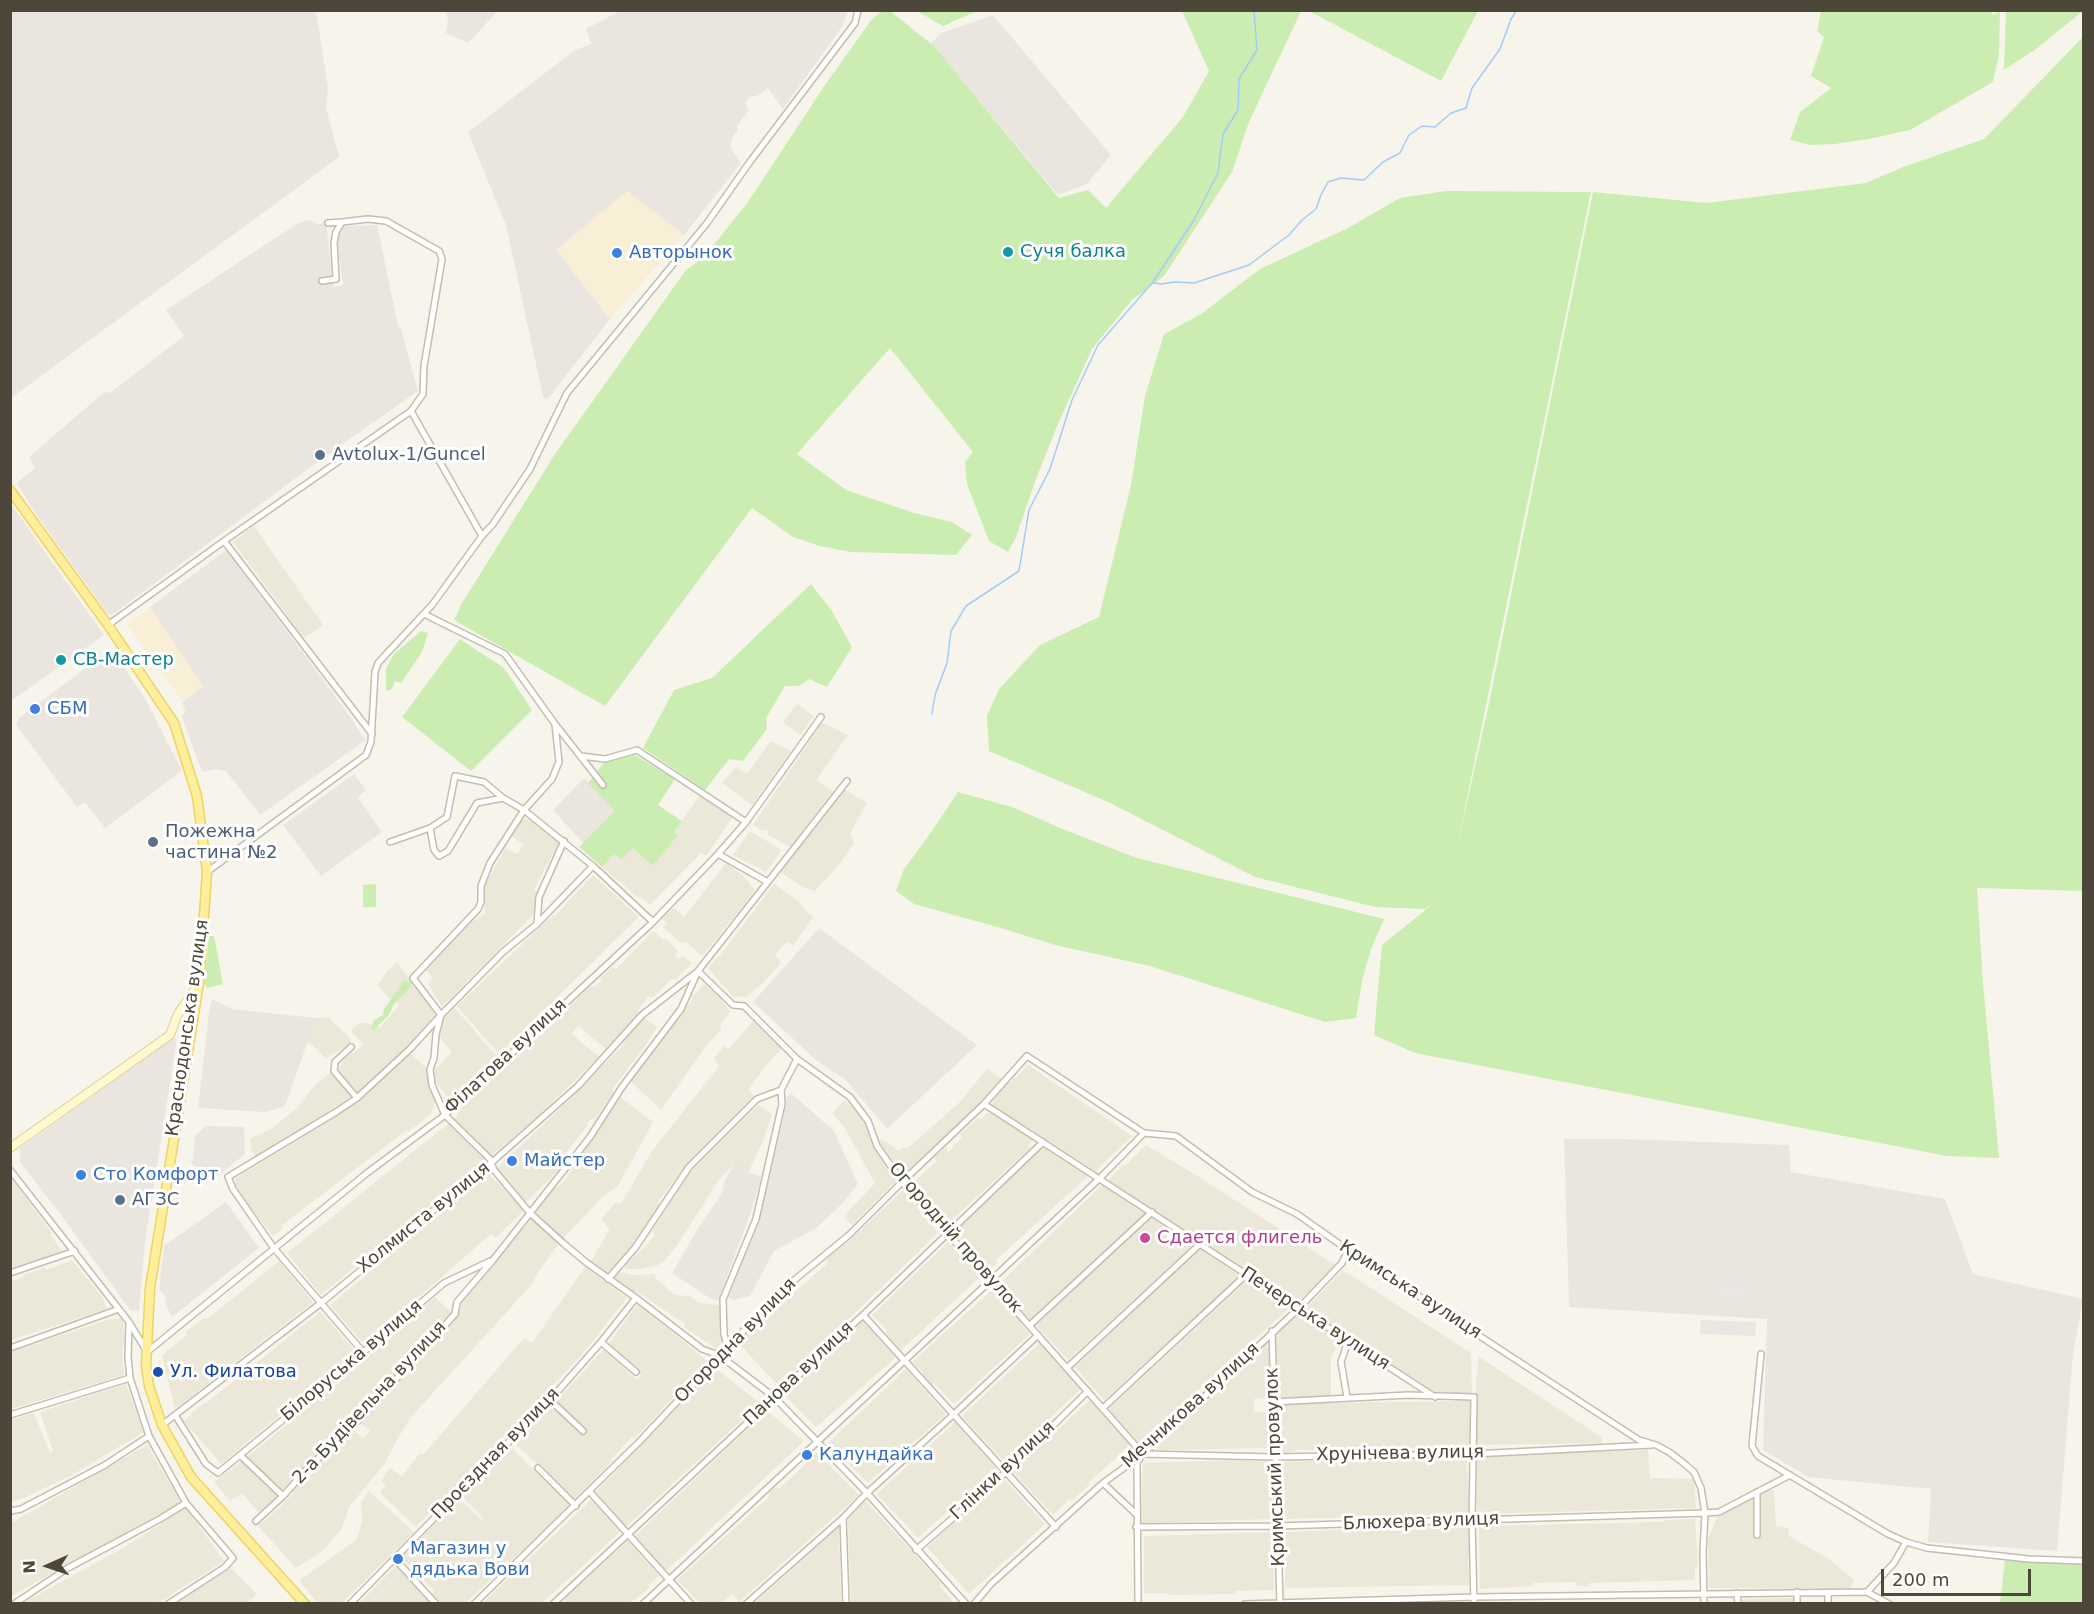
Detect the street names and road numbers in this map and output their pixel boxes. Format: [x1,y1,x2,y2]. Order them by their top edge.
street label: Краснодонська вулиця [162,918,214,1138]
street label: Філатова вулиця [440,995,572,1119]
street label: Холмиста вулиця [353,1158,495,1278]
street label: Огородній провулок [884,1158,1026,1318]
street label: Кримська вулиця [1335,1236,1485,1344]
street label: Печерська вулиця [1236,1263,1394,1375]
street label: Огородна вулиця [671,1274,801,1408]
street label: Білоруська вулиця [277,1296,427,1426]
street label: 2-а Будівельна вулиця [289,1317,451,1489]
street label: Панова вулиця [740,1318,858,1430]
street label: Мечникова вулиця [1118,1339,1264,1473]
street label: Кримський провулок [1262,1367,1290,1567]
street label: Проєздная вулиця [428,1384,564,1524]
street label: Глінки вулиця [946,1417,1060,1525]
street label: Хрунічева вулиця [1316,1442,1484,1466]
street label: Блюхера вулиця [1342,1508,1500,1536]

